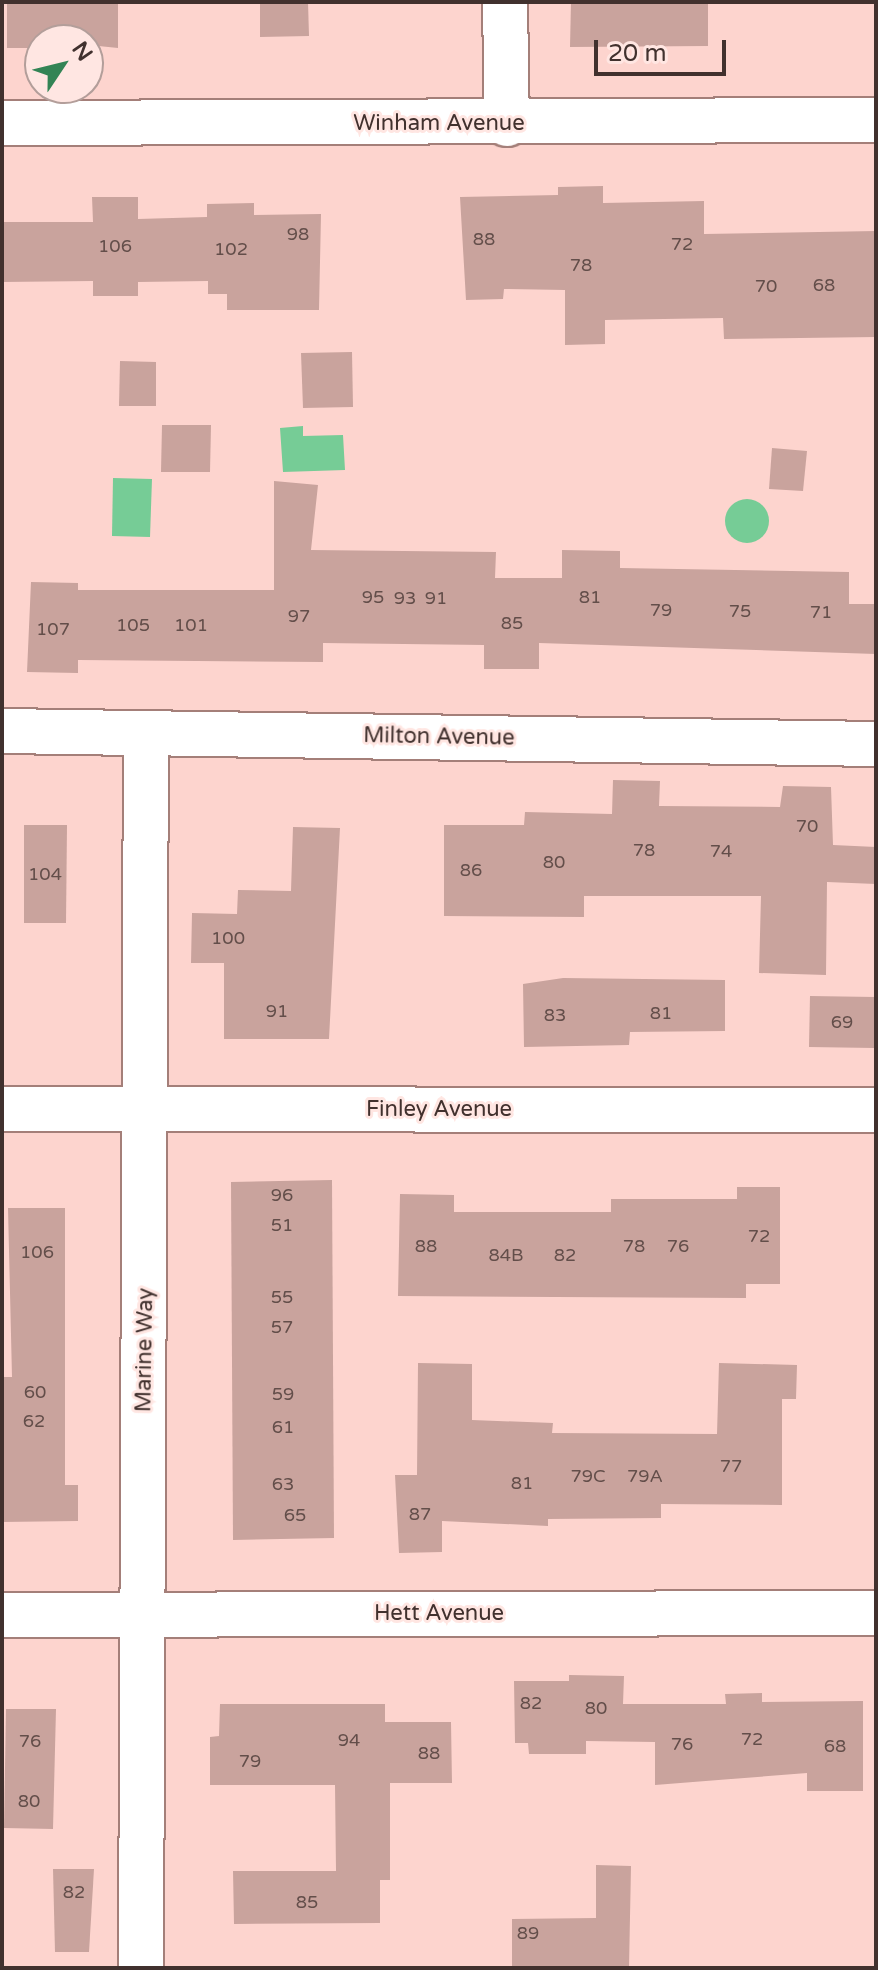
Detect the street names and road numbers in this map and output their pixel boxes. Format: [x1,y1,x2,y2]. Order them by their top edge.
street label: Winham Avenue [353,111,525,137]
street label: Milton Avenue [363,722,515,752]
street label: Finley Avenue [366,1097,512,1123]
street label: Marine Way [131,1288,159,1412]
street label: Hett Avenue [374,1601,504,1627]

